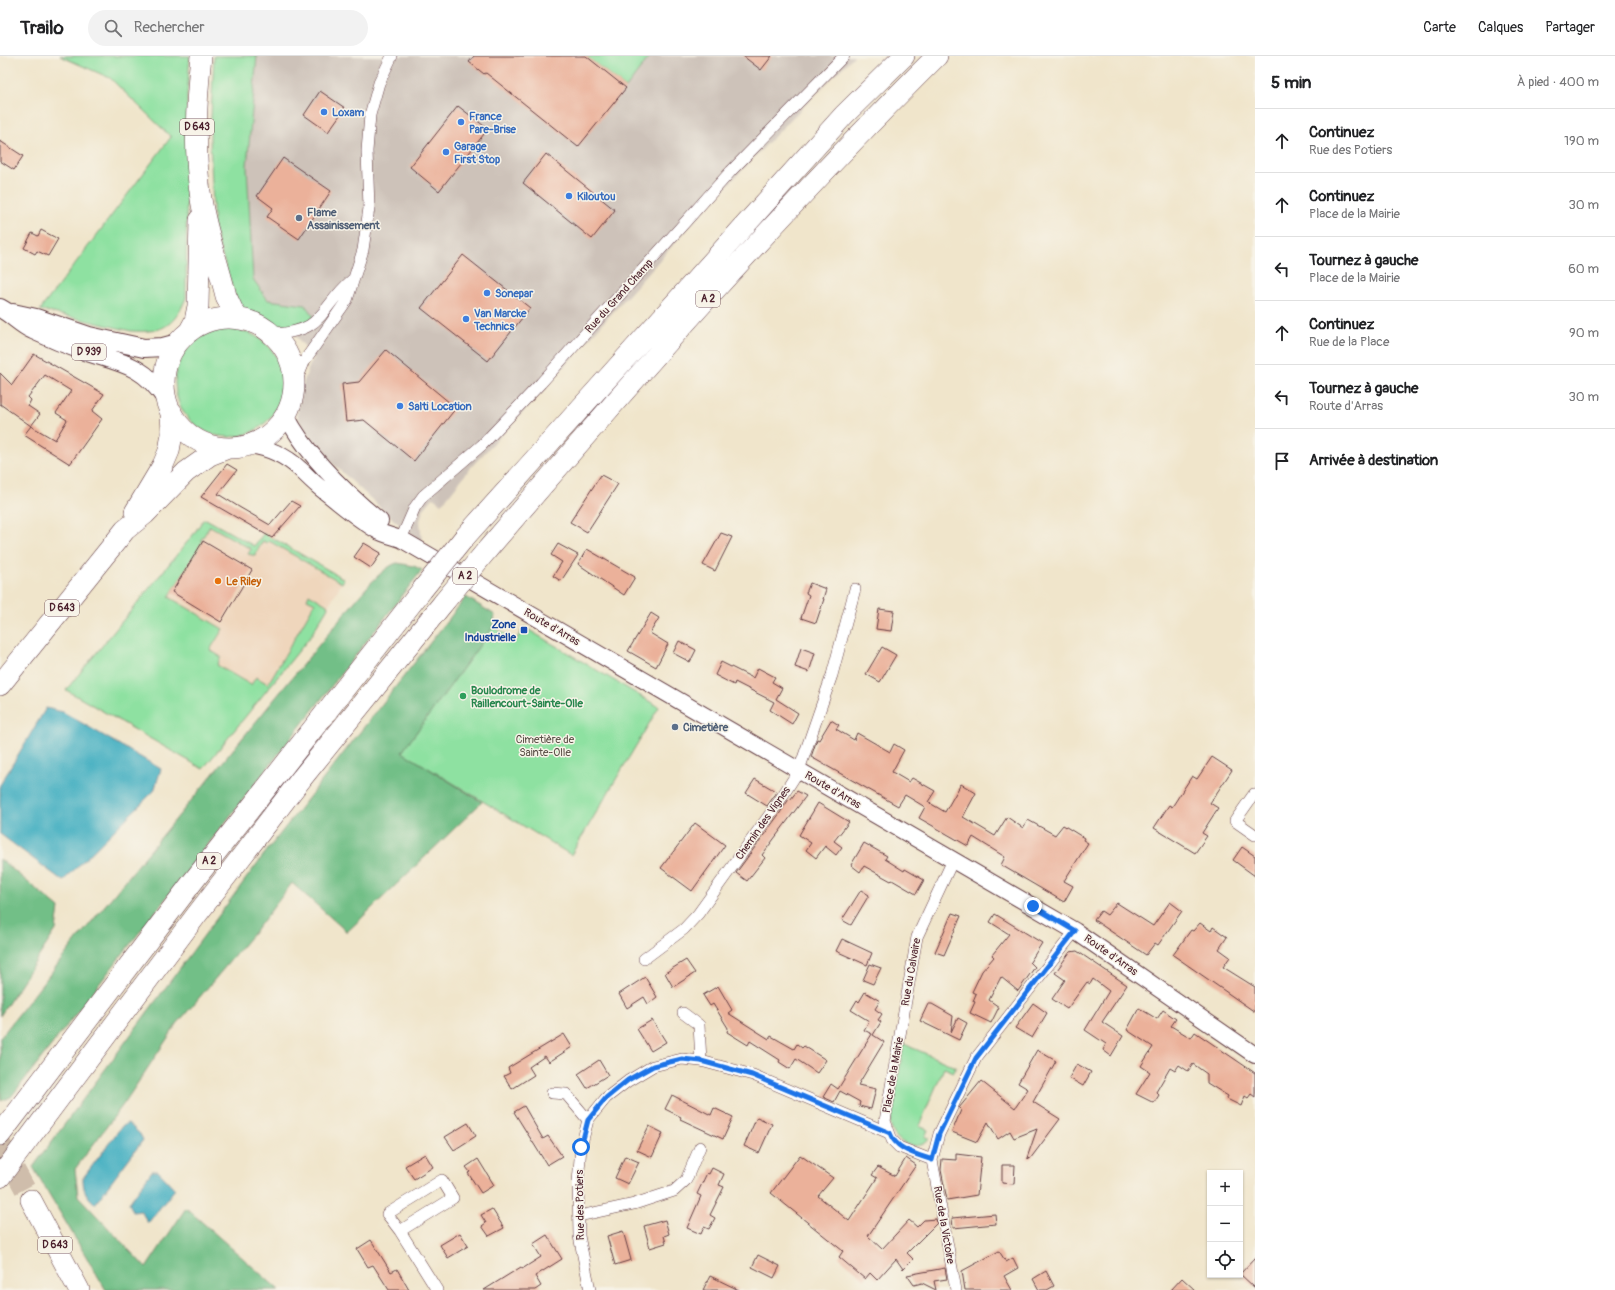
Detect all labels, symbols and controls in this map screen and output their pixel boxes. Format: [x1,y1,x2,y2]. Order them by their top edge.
search box [88,10,368,46]
text: Trailo [20,16,64,40]
icon: search [102,17,124,39]
text: Rechercher [134,18,205,37]
text: Carte [1423,19,1456,36]
text: Calques [1478,19,1523,36]
text: Partager [1545,19,1595,36]
text: 5 min [1271,72,1311,93]
text: À pied · 400 m [1517,74,1599,90]
place label: Loxam [332,106,365,119]
marker: Loxam [319,107,329,117]
place label: France Pare-Brise [469,110,517,136]
marker: France Pare-Brise [456,117,466,127]
road number: D 643 [180,119,214,135]
text: Continuez [1309,123,1374,142]
icon: ahead [1271,130,1293,152]
text: 190 m [1564,133,1599,149]
place label: Garage First Stop [454,140,500,166]
text: Rue des Potiers [1309,142,1392,158]
marker: Garage First Stop [441,147,451,157]
text: Continuez [1309,187,1374,206]
place label: Kiloutou [577,190,616,203]
marker: Kiloutou [564,191,574,201]
icon: ahead [1271,194,1293,216]
text: 30 m [1569,197,1599,213]
place label: Flame Assainissement [307,206,380,232]
text: Place de la Mairie [1309,206,1400,222]
marker: Flame Assainissement [294,213,304,223]
text: Tournez à gauche [1309,251,1419,270]
street label: Rue du Grand Champ [582,256,656,336]
icon: left [1271,258,1293,280]
text: 60 m [1568,261,1599,277]
text: Place de la Mairie [1309,270,1400,286]
place label: Sonepar [495,287,534,300]
marker: Sonepar [482,288,492,298]
road number: A 2 [696,291,720,307]
place label: Van Marcke Technics [473,307,527,333]
marker: Van Marcke Technics [461,314,471,324]
text: Continuez [1309,315,1374,334]
icon: ahead [1271,322,1293,344]
text: 90 m [1569,325,1599,341]
text: Rue de la Place [1309,334,1389,350]
road number: D 939 [72,344,106,360]
text: Tournez à gauche [1309,379,1419,398]
icon: left [1271,386,1293,408]
text: 30 m [1569,389,1599,405]
text: Route d'Arras [1309,398,1383,414]
place label: Salti Location [408,400,472,413]
marker: Salti Location [395,401,405,411]
icon: arrive [1271,450,1293,472]
text: Arrivée à destination [1309,451,1438,470]
road number: A 2 [453,568,477,584]
place label: Le Riley [226,575,261,588]
marker: Le Riley [213,576,223,586]
road number: D 643 [45,600,79,616]
street label: Route d'Arras [522,606,582,648]
place label: Zone Industrielle [464,618,517,644]
marker: Zone Industrielle [519,625,529,635]
place label: Boulodrome de Raillencourt-Sainte-Olle [471,684,583,710]
marker: Boulodrome de Raillencourt-Sainte-Olle [458,691,468,701]
place label: Cimetière [683,721,729,734]
marker: Cimetière [670,722,680,732]
park label: Cimetière de Sainte-Olle [516,733,575,759]
street label: Route d'Arras [803,769,863,811]
street label: Chemin des Vignes [733,784,793,862]
road number: A 2 [197,853,221,869]
route end [1024,897,1042,915]
street label: Route d'Arras [1082,932,1140,978]
street label: Rue du Calvaire [899,936,923,1007]
street label: Place de la Mairie [880,1035,906,1114]
route start [572,1138,590,1156]
street label: Rue des Potiers [573,1170,587,1240]
map controls [1207,1170,1243,1278]
button: + [1207,1170,1243,1206]
street label: Rue de la Victoire [931,1185,957,1265]
button: − [1207,1206,1243,1242]
road number: D 643 [38,1237,72,1253]
button: locate [1207,1242,1243,1278]

